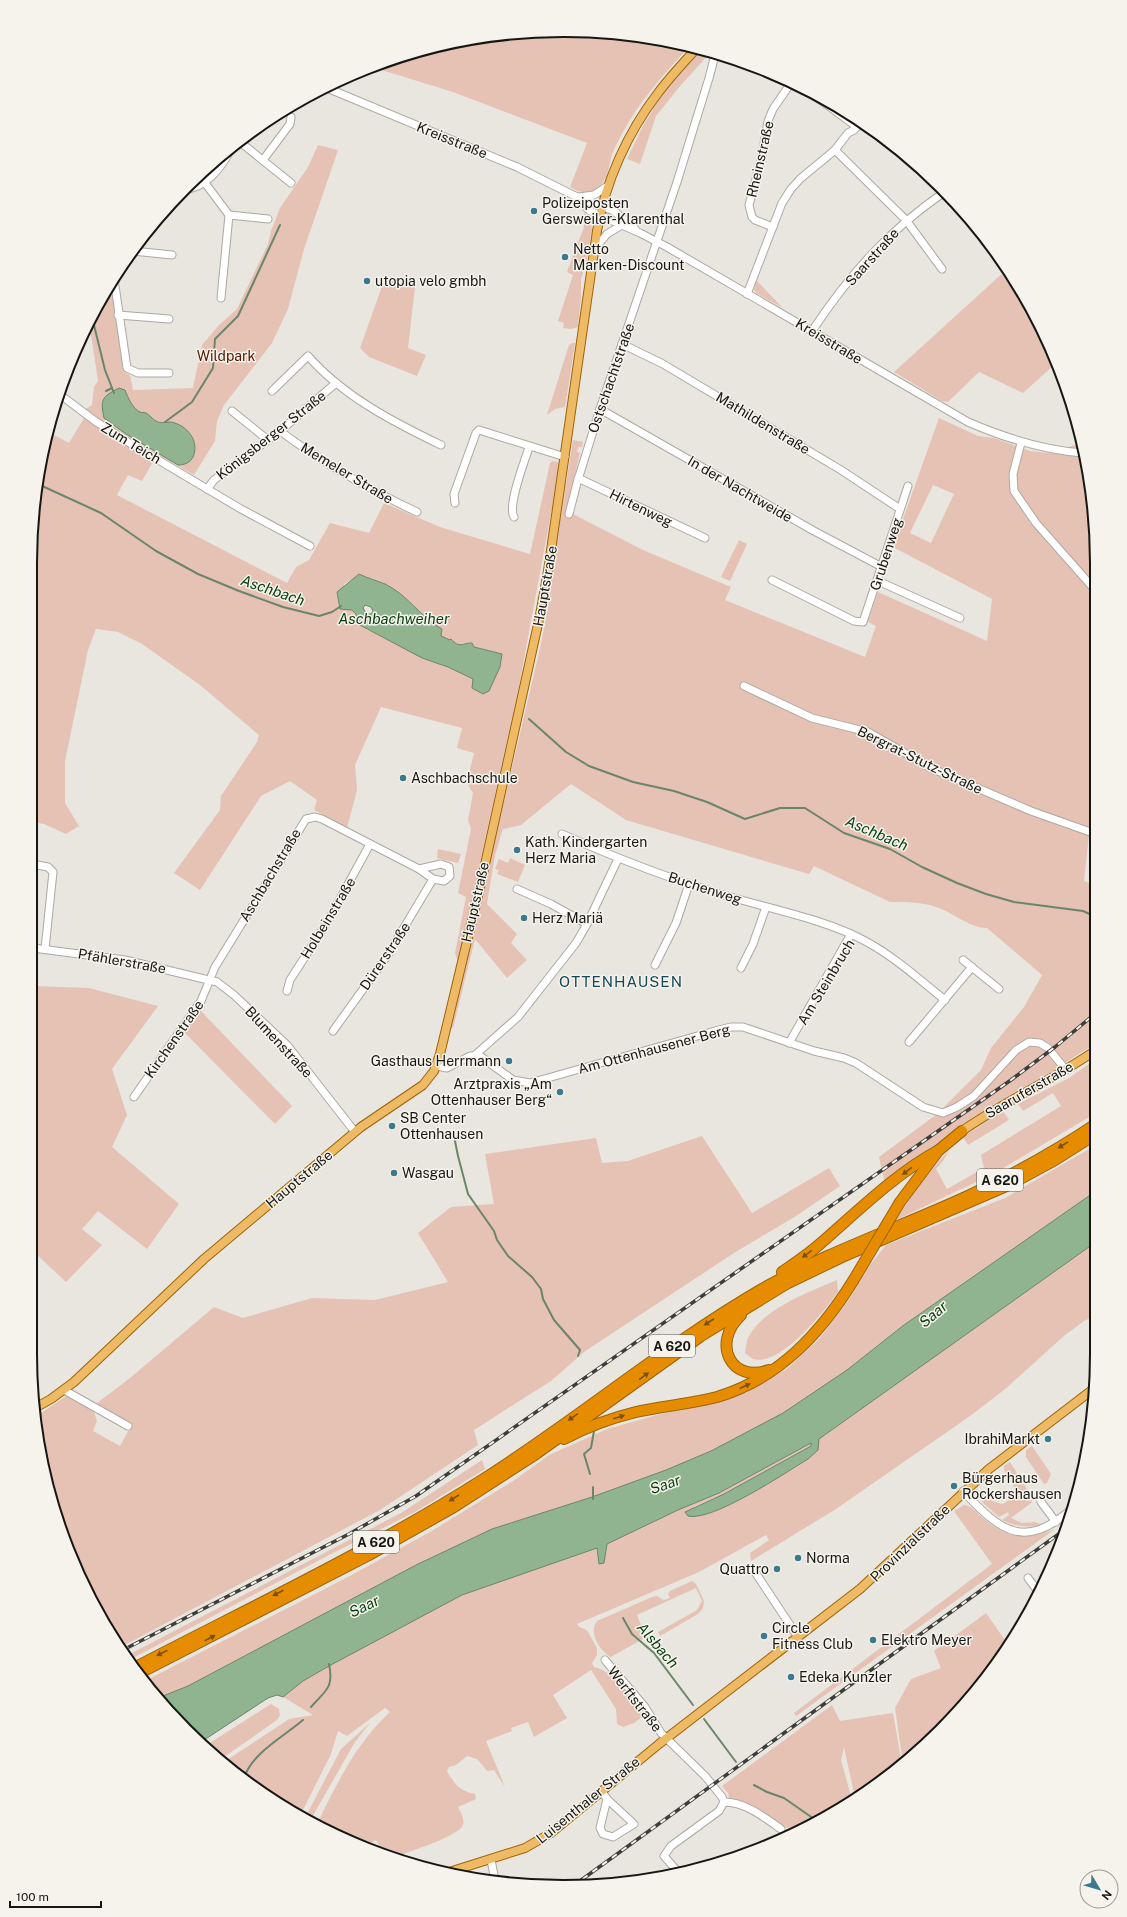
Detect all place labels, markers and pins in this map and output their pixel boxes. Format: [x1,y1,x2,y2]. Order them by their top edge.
place label: Polizeiposten Gersweiler-Klarenthal [542,195,685,227]
marker: Polizeiposten Gersweiler-Klarenthal [529,206,539,216]
place label: Netto Marken-Discount [573,241,685,273]
marker: Netto Marken-Discount [560,252,570,262]
place label: utopia velo gmbh [375,273,486,289]
marker: utopia velo gmbh [362,276,372,286]
place label: Aschbachschule [411,770,518,786]
marker: Aschbachschule [398,773,408,783]
place label: Kath. Kindergarten Herz Maria [525,834,647,866]
marker: Kath. Kindergarten Herz Maria [512,845,522,855]
place label: Herz Mariä [532,910,603,926]
marker: Herz Mariä [519,913,529,923]
place label: Gasthaus Herrmann [371,1053,501,1069]
marker: Gasthaus Herrmann [504,1056,514,1066]
place label: Arztpraxis „Am Ottenhauser Berg“ [431,1076,552,1108]
marker: Arztpraxis „Am Ottenhauser Berg“ [555,1087,565,1097]
place label: SB Center Ottenhausen [400,1110,483,1142]
marker: SB Center Ottenhausen [387,1121,397,1131]
place label: Wasgau [402,1165,454,1181]
marker: Wasgau [389,1168,399,1178]
place label: IbrahiMarkt [965,1431,1040,1447]
marker: IbrahiMarkt [1043,1434,1053,1444]
place label: Bürgerhaus Rockershausen [962,1470,1062,1502]
marker: Bürgerhaus Rockershausen [949,1481,959,1491]
place label: Norma [806,1550,850,1566]
marker: Norma [793,1553,803,1563]
place label: Quattro [719,1561,769,1577]
marker: Quattro [772,1564,782,1574]
place label: Circle Fitness Club [772,1620,853,1652]
marker: Circle Fitness Club [759,1631,769,1641]
place label: Elektro Meyer [881,1632,972,1648]
marker: Elektro Meyer [868,1635,878,1645]
place label: Edeka Kunzler [799,1669,892,1685]
marker: Edeka Kunzler [786,1672,796,1682]

